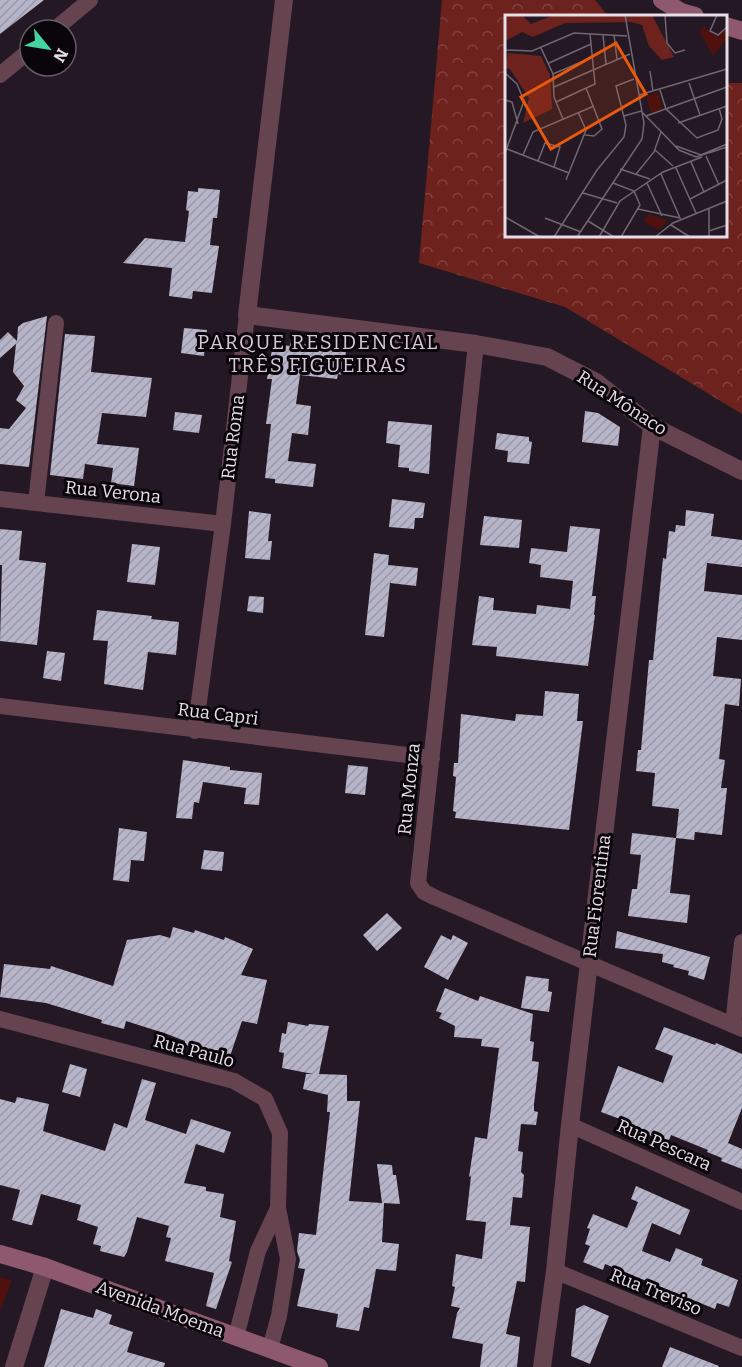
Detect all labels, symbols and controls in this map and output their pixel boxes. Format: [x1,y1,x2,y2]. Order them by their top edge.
inset map [505,15,727,237]
north arrow [18,18,78,78]
text: N [49,45,72,65]
district label: PARQUE RESIDENCIAL TRÊS FIGUEIRAS [197,330,439,377]
street label: Rua Mônaco [573,366,671,440]
street label: Rua Roma [217,393,249,481]
street label: Rua Verona [64,476,162,508]
street label: Rua Capri [176,698,260,730]
street label: Rua Monza [393,742,425,836]
street label: Rua Fiorentina [579,833,615,959]
street label: Rua Paulo [151,1030,237,1072]
street label: Rua Pescara [613,1114,715,1176]
street label: Rua Treviso [607,1264,705,1320]
street label: Avenida Moema [93,1276,227,1342]

